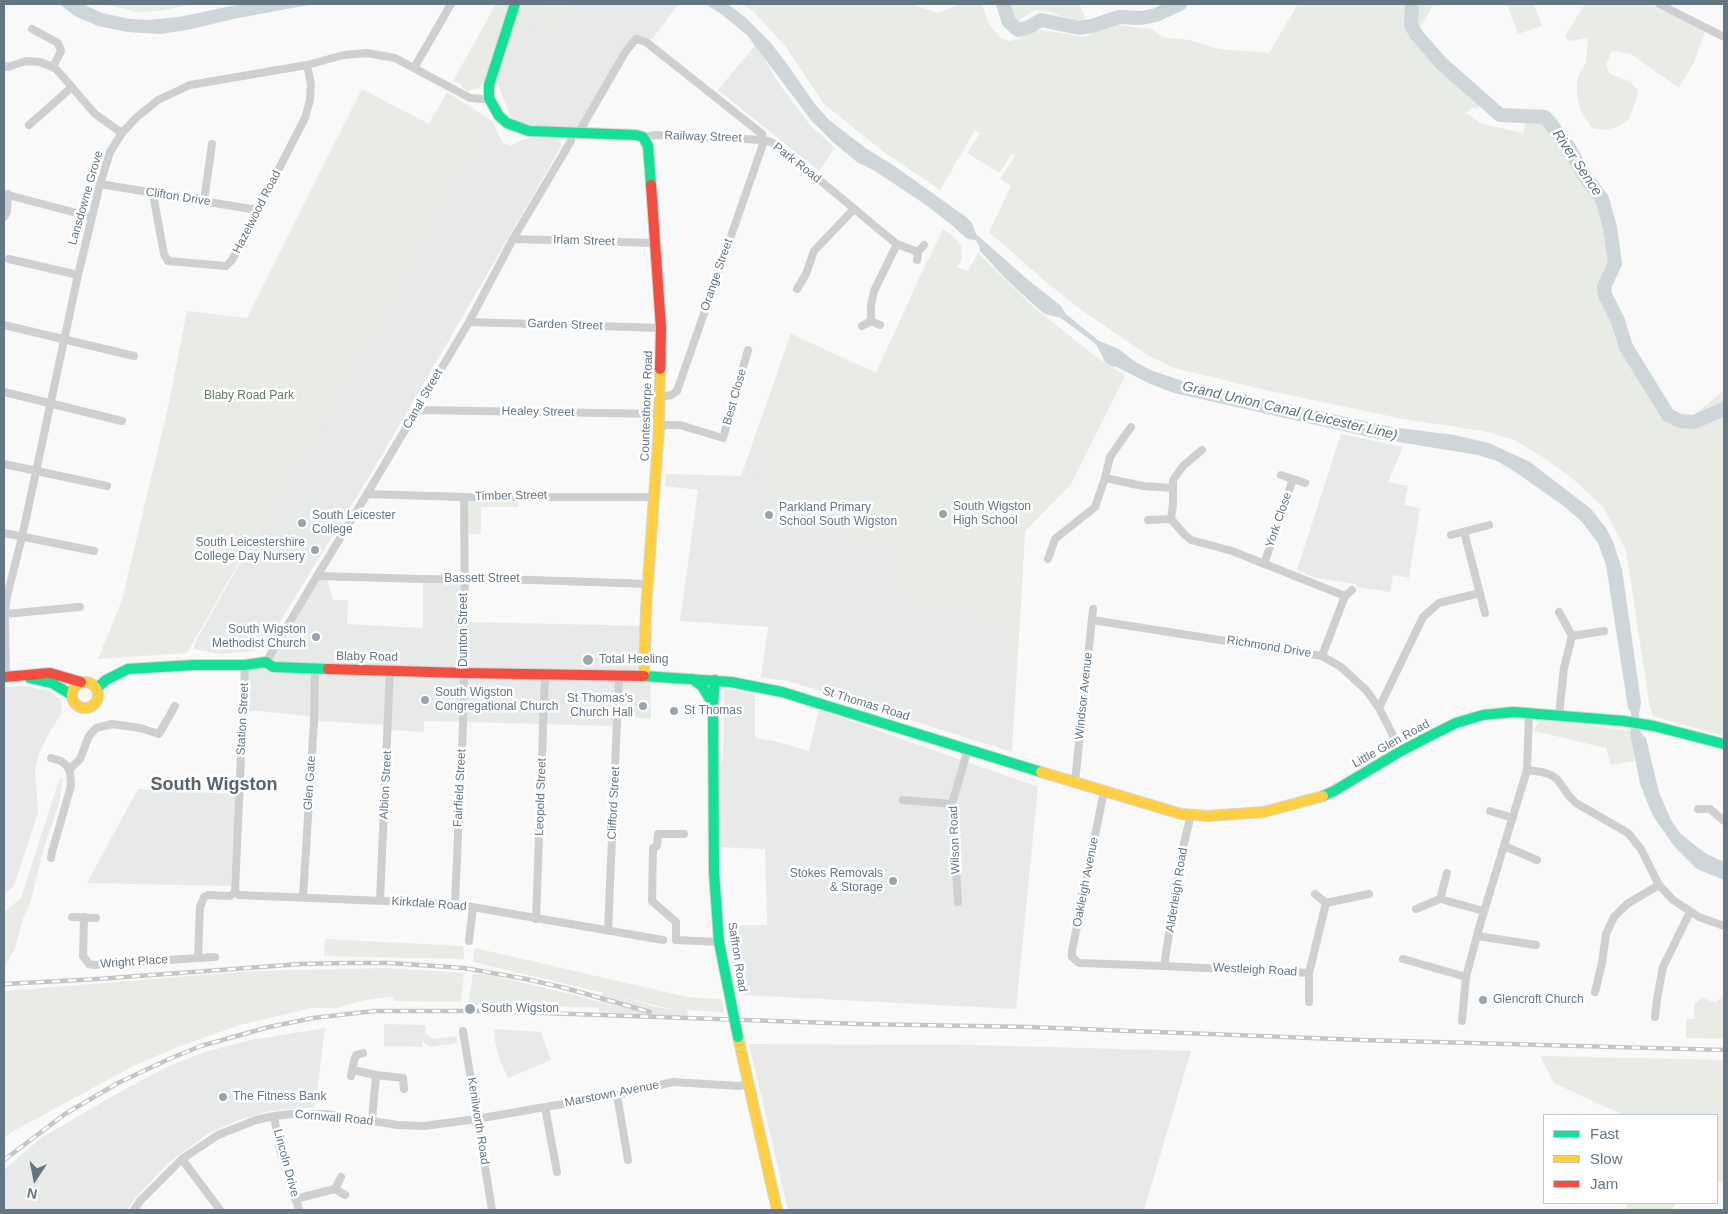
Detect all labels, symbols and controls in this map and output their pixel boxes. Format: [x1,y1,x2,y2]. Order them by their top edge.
water label: River Sence [1549,127,1605,199]
street label: Railway Street [664,128,742,146]
street label: Park Road [770,140,824,186]
street label: Lansdowne Grove [66,149,106,247]
street label: Hazelwood Road [230,168,284,256]
street label: Clifton Drive [145,185,211,209]
street label: Irlam Street [553,233,615,249]
street label: Orange Street [698,237,736,313]
street label: Garden Street [527,316,603,334]
street label: Countesthorpe Road [638,350,656,462]
street label: Canal Street [400,367,446,431]
street label: Best Close [720,367,750,427]
water label: Grand Union Canal (Leicester Line) [1181,378,1399,444]
park label: Blaby Road Park [204,389,294,403]
street label: Healey Street [502,404,574,420]
street label: Timber Street [475,488,547,504]
street label: York Close [1263,490,1295,550]
place label: South Wigston High School [953,500,1031,528]
place label: Parkland Primary School South Wigston [779,501,897,529]
marker: South Wigston High School [937,508,949,520]
place label: South Leicester College [312,509,395,537]
marker: Parkland Primary School South Wigston [763,509,775,521]
marker: South Leicester College [296,517,308,529]
place label: South Leicestershire College Day Nursery [194,536,305,564]
marker: South Leicestershire College Day Nursery [309,544,321,556]
street label: Bassett Street [444,572,520,586]
street label: Dunton Street [457,593,471,667]
place label: South Wigston Methodist Church [212,623,306,651]
marker: South Wigston Methodist Church [310,631,322,643]
street label: Richmond Drive [1226,633,1312,661]
street label: Blaby Road [336,649,398,665]
street label: Windsor Avenue [1072,652,1096,740]
marker: Total Heeling [581,653,595,667]
place label: Total Heeling [599,653,668,667]
street label: Station Street [234,682,252,756]
street label: St Thomas Road [821,684,911,724]
place label: South Wigston Congregational Church [435,686,558,714]
place label: St Thomas's Church Hall [567,692,633,720]
marker: South Wigston Congregational Church [419,694,431,706]
marker: St Thomas's Church Hall [637,700,649,712]
place label: St Thomas [684,704,742,718]
marker: St Thomas [668,705,680,717]
street label: Little Glen Road [1350,717,1432,771]
street label: Fairfield Street [451,749,469,827]
street label: Albion Street [377,750,395,820]
street label: Glen Gate [301,755,319,811]
street label: Leopold Street [532,758,550,836]
street label: Clifford Street [605,766,623,840]
district label: South Wigston [151,774,277,796]
street label: Wilson Road [947,806,963,874]
street label: Oakleigh Avenue [1070,836,1102,928]
street label: Alderleigh Road [1163,847,1191,933]
place label: Stokes Removals & Storage [790,867,883,895]
marker: Stokes Removals & Storage [887,875,899,887]
street label: Kirkdale Road [391,894,467,914]
street label: Saffron Road [724,921,750,993]
street label: Wright Place [100,952,168,972]
street label: Westleigh Road [1212,961,1298,979]
place label: Glencroft Church [1493,993,1584,1007]
marker: Glencroft Church [1477,994,1489,1006]
marker: South Wigston [463,1002,477,1016]
place label: South Wigston [481,1002,559,1016]
street label: Kenilworth Road [464,1076,492,1166]
street label: Marstown Avenue [564,1078,660,1110]
place label: The Fitness Bank [233,1090,326,1104]
marker: The Fitness Bank [217,1091,229,1103]
street label: Cornwall Road [294,1107,374,1129]
legend [1543,1114,1718,1204]
text: Fast [1590,1125,1619,1142]
street label: Lincoln Drive [270,1128,302,1198]
text: Slow [1590,1150,1623,1167]
north arrow [10,1154,60,1204]
text: Jam [1590,1175,1618,1192]
text: N [26,1185,39,1203]

